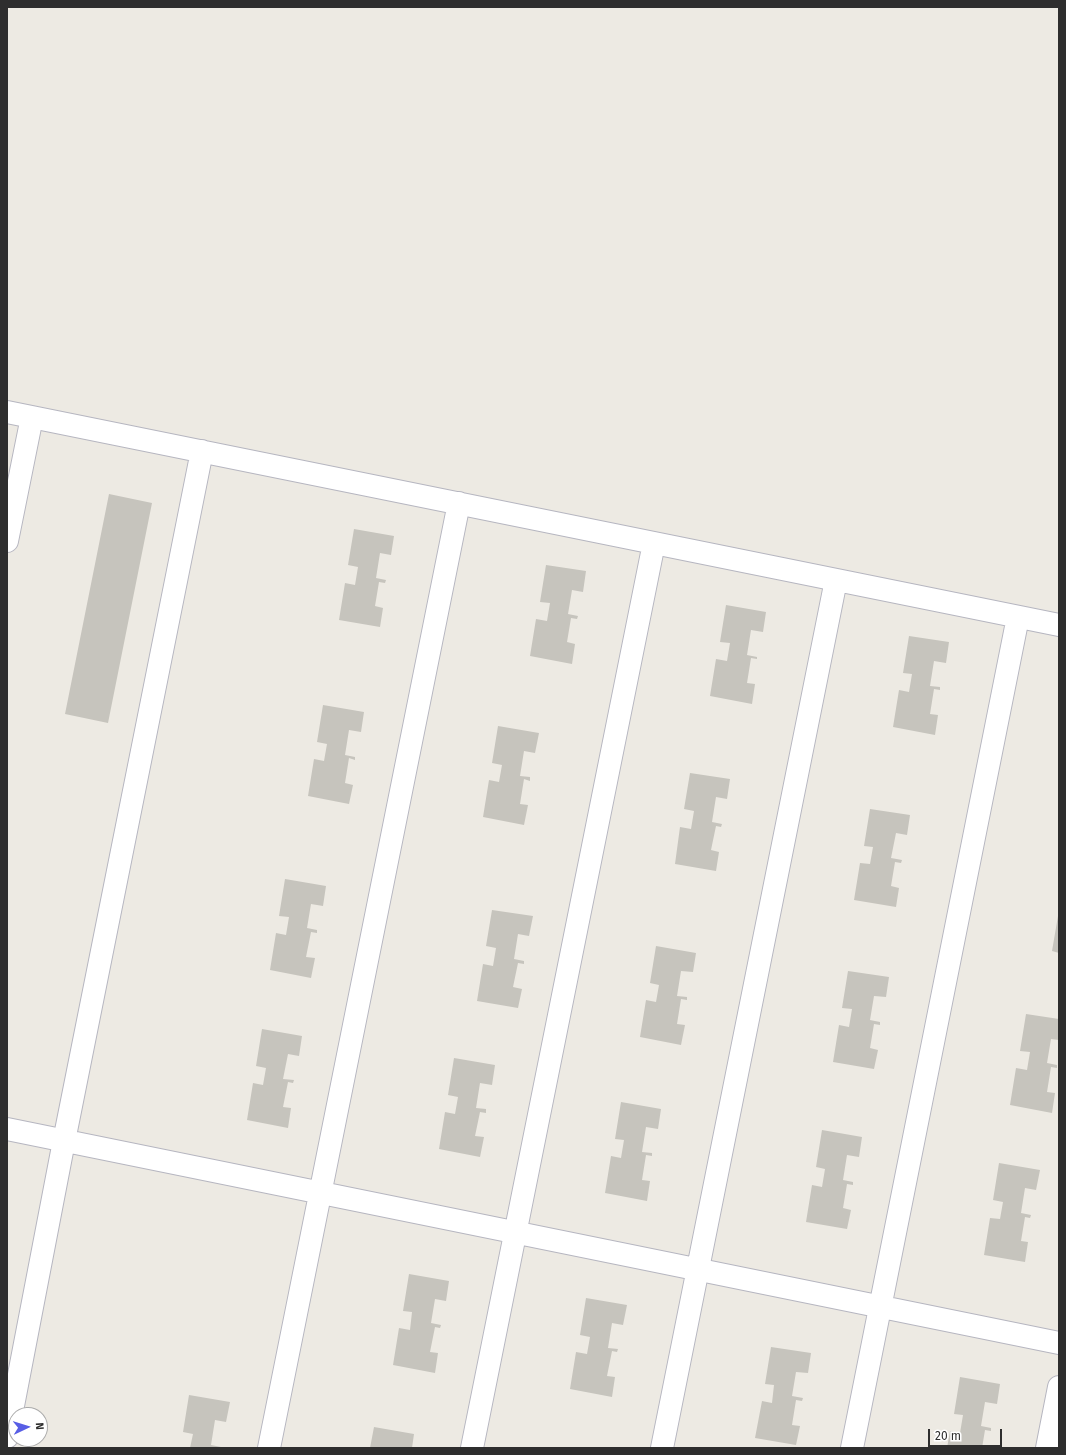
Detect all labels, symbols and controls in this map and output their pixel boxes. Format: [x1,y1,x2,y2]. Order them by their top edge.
north arrow [8,1407,48,1447]
scale bar [930,1421,1004,1447]
text: N [33,1422,46,1430]
text: 20 m [935,1429,961,1443]

